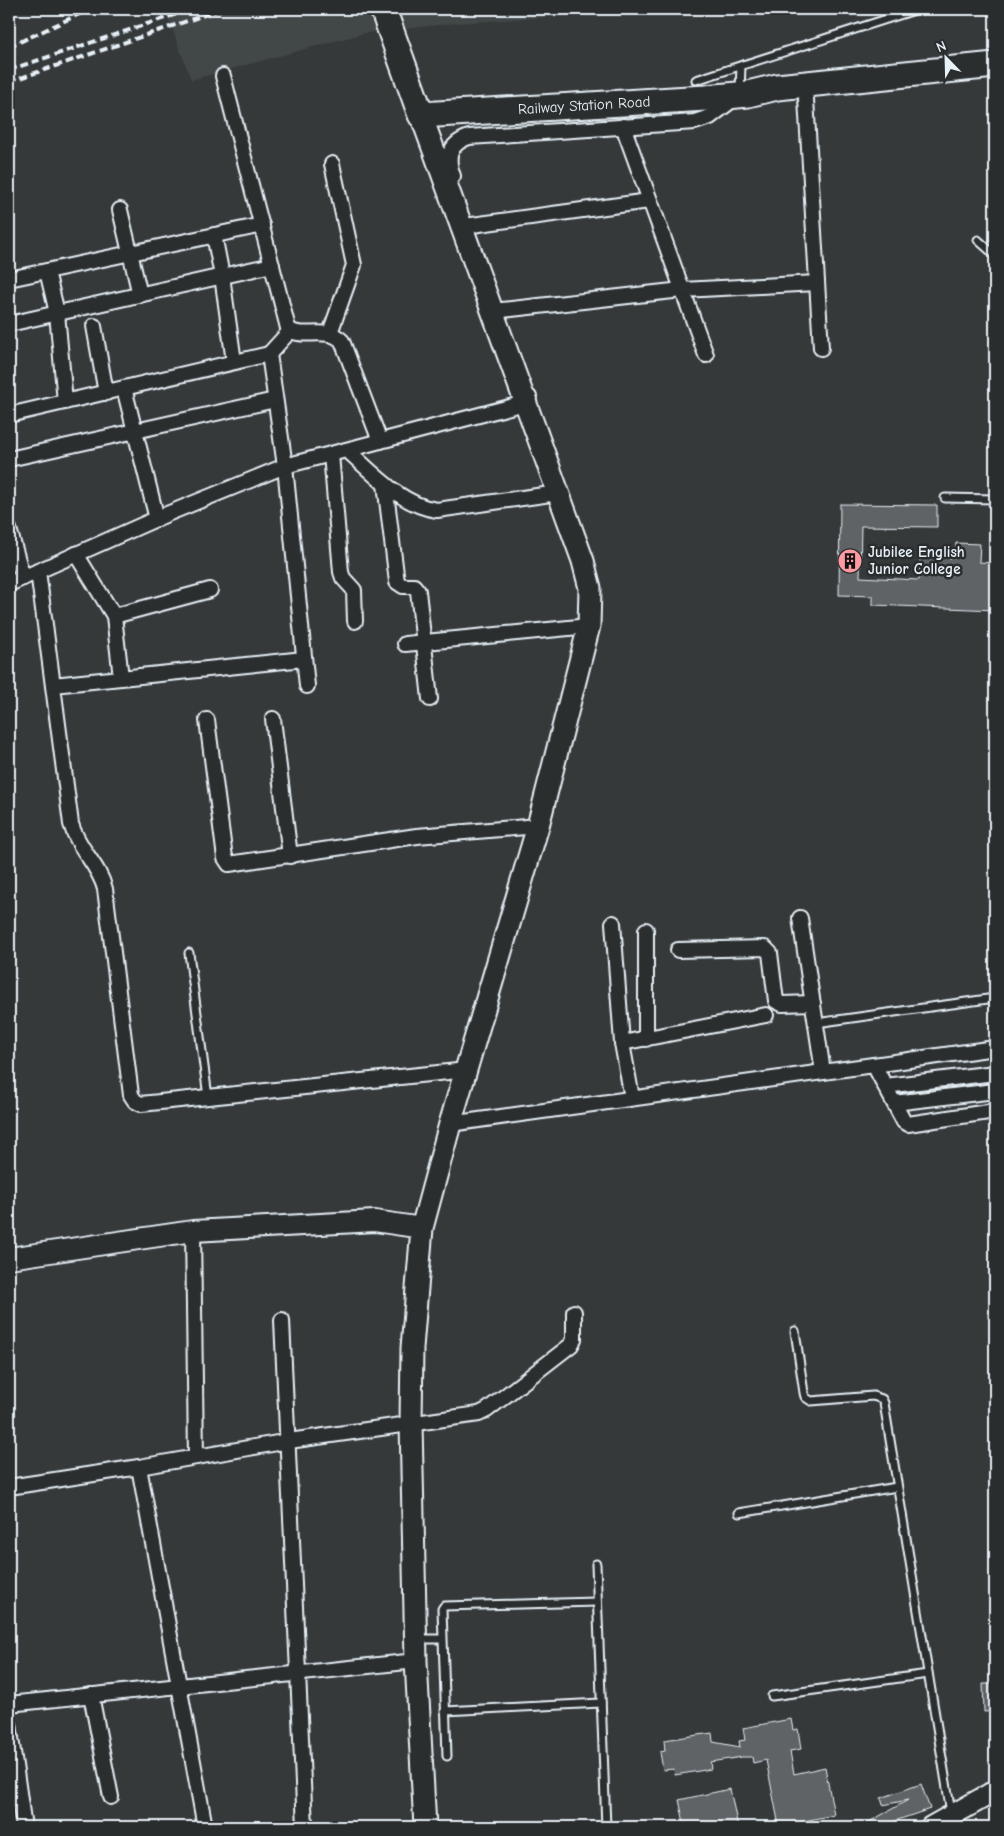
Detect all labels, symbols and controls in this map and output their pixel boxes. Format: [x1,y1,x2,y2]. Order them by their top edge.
north arrow [922,32,972,82]
text: N [934,37,949,56]
street label: Railway Station Road [517,92,651,118]
place label: Jubilee English Junior College [868,543,965,578]
building icon: Jubilee English Junior College [837,548,863,574]

